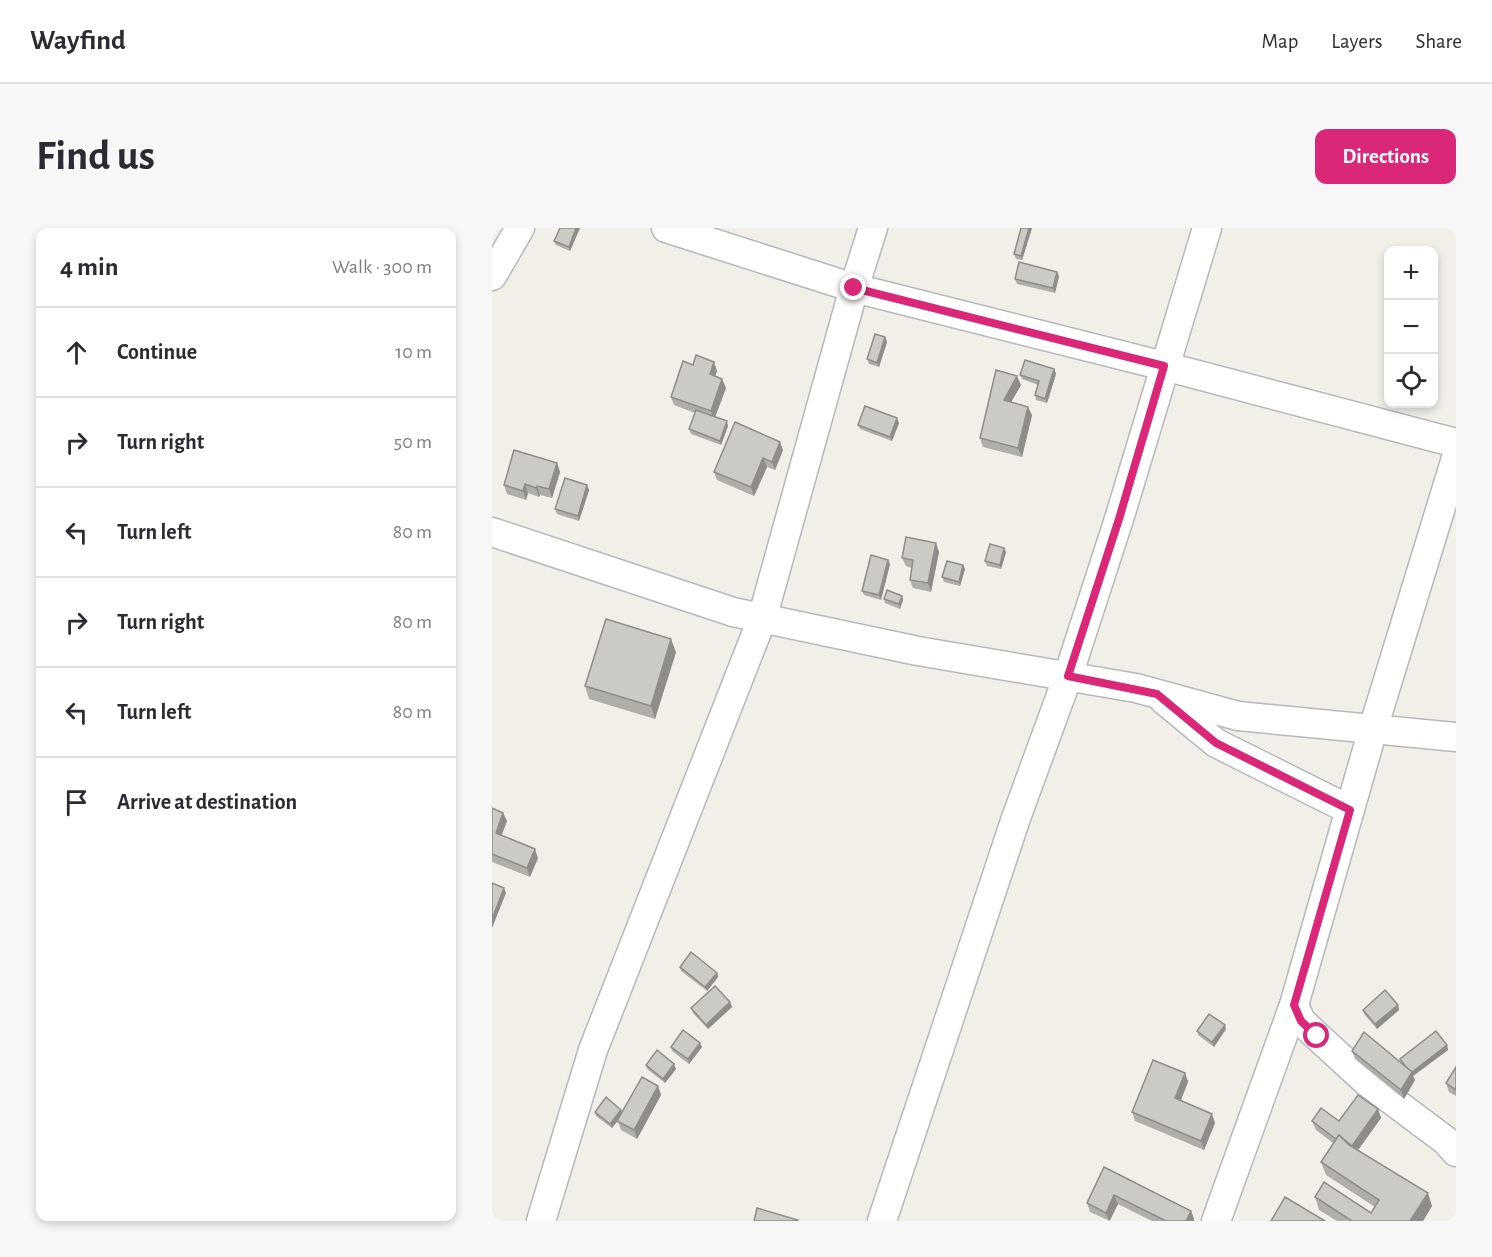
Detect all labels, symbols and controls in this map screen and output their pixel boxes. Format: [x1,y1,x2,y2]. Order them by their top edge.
text: Wayfind [30,27,126,55]
text: Map [1262,31,1298,52]
text: Layers [1331,31,1382,52]
text: Share [1415,31,1462,52]
button: Directions [1315,129,1456,184]
text: Find us [36,135,155,177]
map controls [1384,246,1438,408]
button: + [1384,246,1438,300]
text: 4 min [60,254,119,280]
text: Walk · 300 m [332,257,432,277]
route end [840,274,866,300]
button: − [1384,300,1438,354]
icon: ahead [60,336,93,369]
text: Continue [117,341,197,363]
text: 10 m [395,342,432,362]
button: locate [1384,354,1438,408]
icon: right [60,426,93,459]
text: Turn right [117,431,204,453]
text: 50 m [394,432,432,452]
icon: left [60,516,93,549]
text: Turn left [117,521,191,543]
text: 80 m [393,522,432,542]
icon: right [60,606,93,639]
text: Turn right [117,611,204,633]
text: 80 m [393,612,432,632]
icon: left [60,696,93,729]
text: Turn left [117,701,191,723]
text: 80 m [393,702,432,722]
icon: arrive [60,786,93,819]
text: Arrive at destination [117,791,297,813]
route start [1303,1022,1329,1048]

